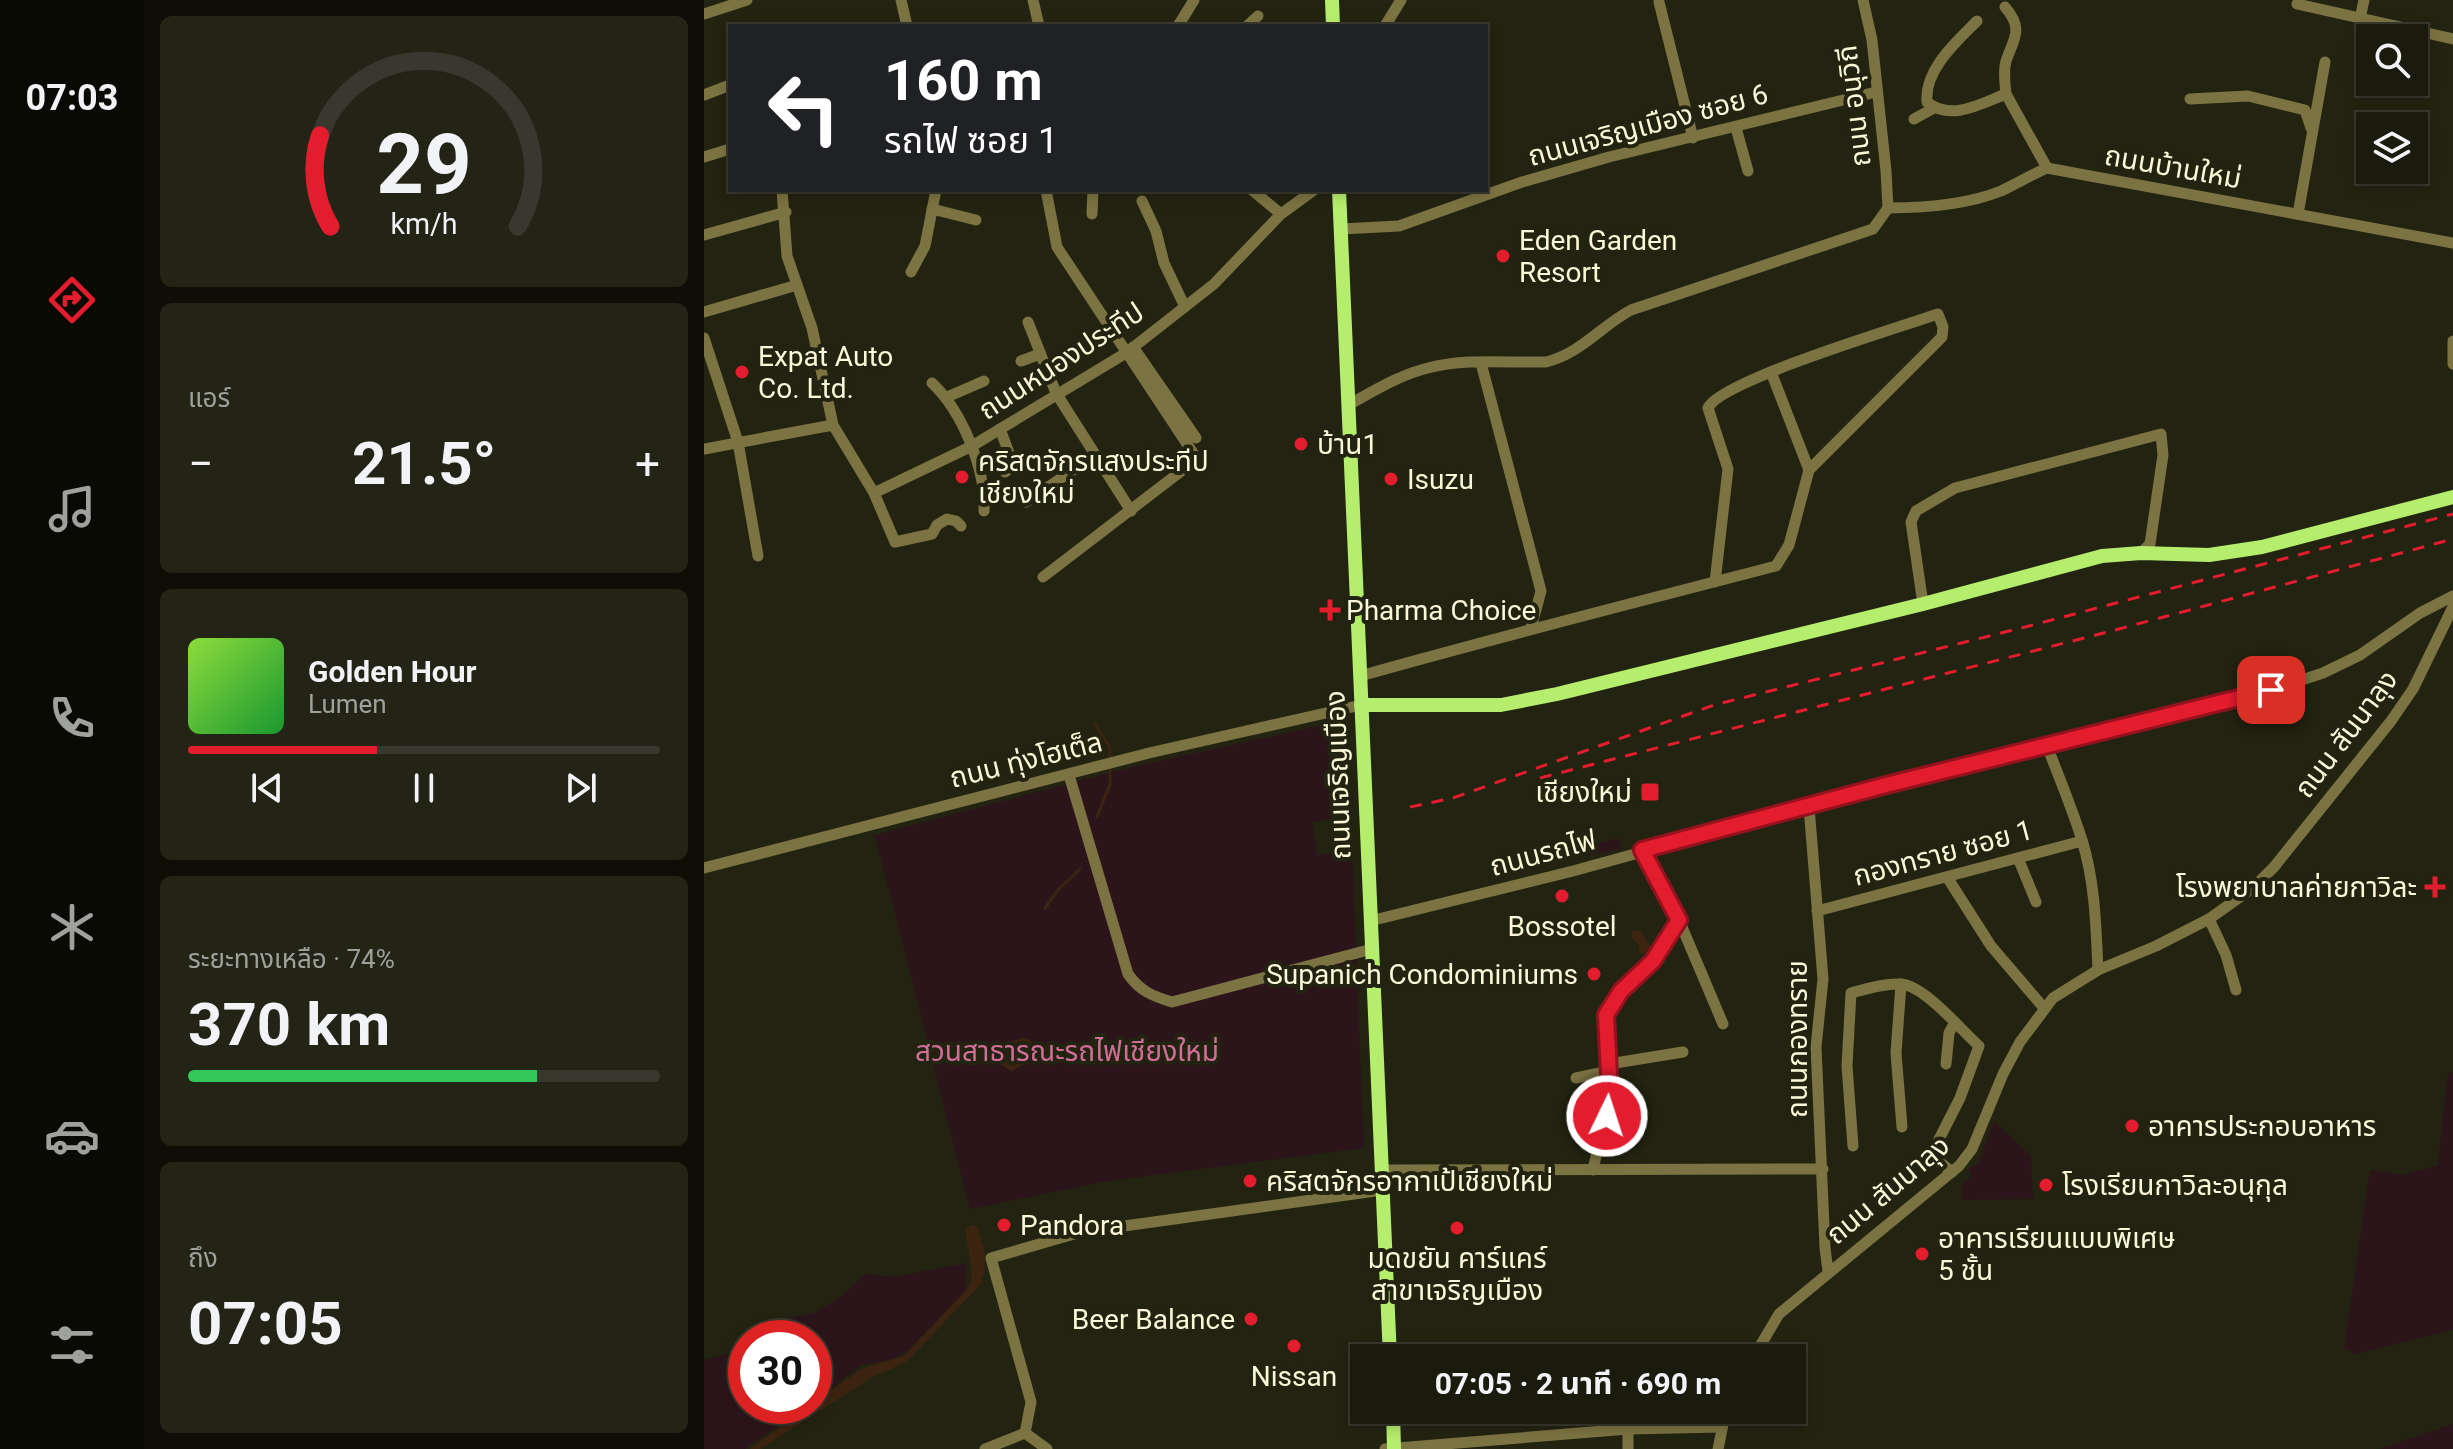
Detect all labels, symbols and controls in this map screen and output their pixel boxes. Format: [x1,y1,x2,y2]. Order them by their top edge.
map controls [2356,24,2428,184]
button: search [2356,24,2428,96]
street label: ถนน อนุวิถี [1830,43,1878,169]
text: 160 m [884,48,1043,114]
icon: left [752,56,856,160]
text: 07:03 [26,77,118,119]
street label: ถนนเจริญเมือง ซอย 6 [1524,77,1772,173]
button: layers [2356,112,2428,184]
text: 29 [376,116,472,213]
text: รถไฟ ซอย 1 [884,120,1058,162]
street label: ถนนบ้านใหม่ [2102,139,2244,195]
text: km/h [390,207,458,241]
place label: Eden Garden Resort [1519,224,1677,289]
marker: Eden Garden Resort [1494,247,1512,265]
icon: directions [44,272,100,328]
street label: ถนนหนองประทีป [972,295,1150,427]
place label: Expat Auto Co. Ltd. [758,340,893,405]
marker: Expat Auto Co. Ltd. [733,363,751,381]
text: แอร์ [188,383,230,413]
text: 21.5° [352,428,496,499]
place label: บ้าน1 [1317,428,1378,461]
marker: บ้าน1 [1292,435,1310,453]
text: − [188,438,213,490]
text: + [635,438,660,490]
place label: คริสตจักรแสงประทีป เชียงใหม่ [978,445,1209,510]
place label: Isuzu [1407,463,1474,496]
marker: คริสตจักรแสงประทีป เชียงใหม่ [953,468,971,486]
marker: Isuzu [1382,470,1400,488]
icon: music [44,481,100,537]
place label: Pharma Choice [1346,594,1536,627]
marker: Pharma Choice [1321,601,1339,619]
text: Golden Hour [308,654,477,689]
pin [2237,656,2305,724]
street label: ถนน สันนาลุง [2287,664,2405,804]
icon: arrive [2249,668,2293,712]
text: Lumen [308,689,387,719]
icon: phone [44,690,100,746]
street label: ถนนเจริญเมือง [1319,690,1357,860]
street label: ถนน ทุ่งโฮเต็ล [946,725,1106,795]
icon: previous [245,766,289,810]
icon: pause [402,766,446,810]
icon: next [559,766,603,810]
place label: เชียงใหม่ [1535,776,1632,809]
marker: เชียงใหม่ [1639,781,1661,803]
street label: กองทราย ซอย 1 [1850,813,2036,893]
street label: ถนนรถไฟ [1486,823,1600,883]
place label: โรงพยาบาลค่ายกาวิละ [2176,871,2417,904]
marker: โรงพยาบาลค่ายกาวิละ [2424,876,2446,898]
marker: Bossotel [1553,887,1571,905]
icon: climate [44,899,100,955]
place label: Bossotel [1507,910,1617,943]
text: ระยะทางเหลือ · 74% [188,944,395,974]
place label: Supanich Condominiums [1266,958,1578,991]
street label: ถนนกองทราย [1781,960,1814,1118]
marker: Supanich Condominiums [1585,965,1603,983]
text: 370 km [188,989,390,1060]
park label: สวนสาธารณะรถไฟเชียงใหม่ [915,1035,1219,1068]
position arrow [1565,1074,1649,1158]
icon: car [44,1108,100,1164]
place label: อาคารประกอบอาหาร [2148,1110,2376,1143]
marker: อาคารประกอบอาหาร [2123,1117,2141,1135]
street label: ถนน สันนาลุง [1820,1129,1956,1251]
place label: คริสตจักรอากาเป้เชียงใหม่ [1266,1165,1553,1198]
place label: โรงเรียนกาวิละอนุกุล [2062,1169,2288,1202]
marker: คริสตจักรอากาเป้เชียงใหม่ [1241,1172,1259,1190]
marker: โรงเรียนกาวิละอนุกุล [2037,1176,2055,1194]
place label: Pandora [1020,1209,1124,1242]
marker: Pandora [995,1216,1013,1234]
marker: มดขยัน คาร์แคร์ สาขาเจริญเมือง [1448,1219,1466,1237]
place label: อาคารเรียนแบบพิเศษ 5 ชั้น [1938,1222,2175,1287]
place label: มดขยัน คาร์แคร์ สาขาเจริญเมือง [1367,1242,1548,1307]
text: ถึง [188,1243,218,1273]
marker: อาคารเรียนแบบพิเศษ 5 ชั้น [1913,1245,1931,1263]
text: 07:05 [188,1288,343,1359]
place label: Beer Balance [1072,1303,1235,1336]
marker: Beer Balance [1242,1310,1260,1328]
icon: filters [44,1317,100,1373]
speed limit sign: 30 [728,1320,832,1424]
marker: Nissan [1285,1337,1303,1355]
place label: Nissan [1251,1360,1337,1393]
text: 07:05 · 2 นาที · 690 m [1435,1366,1721,1401]

